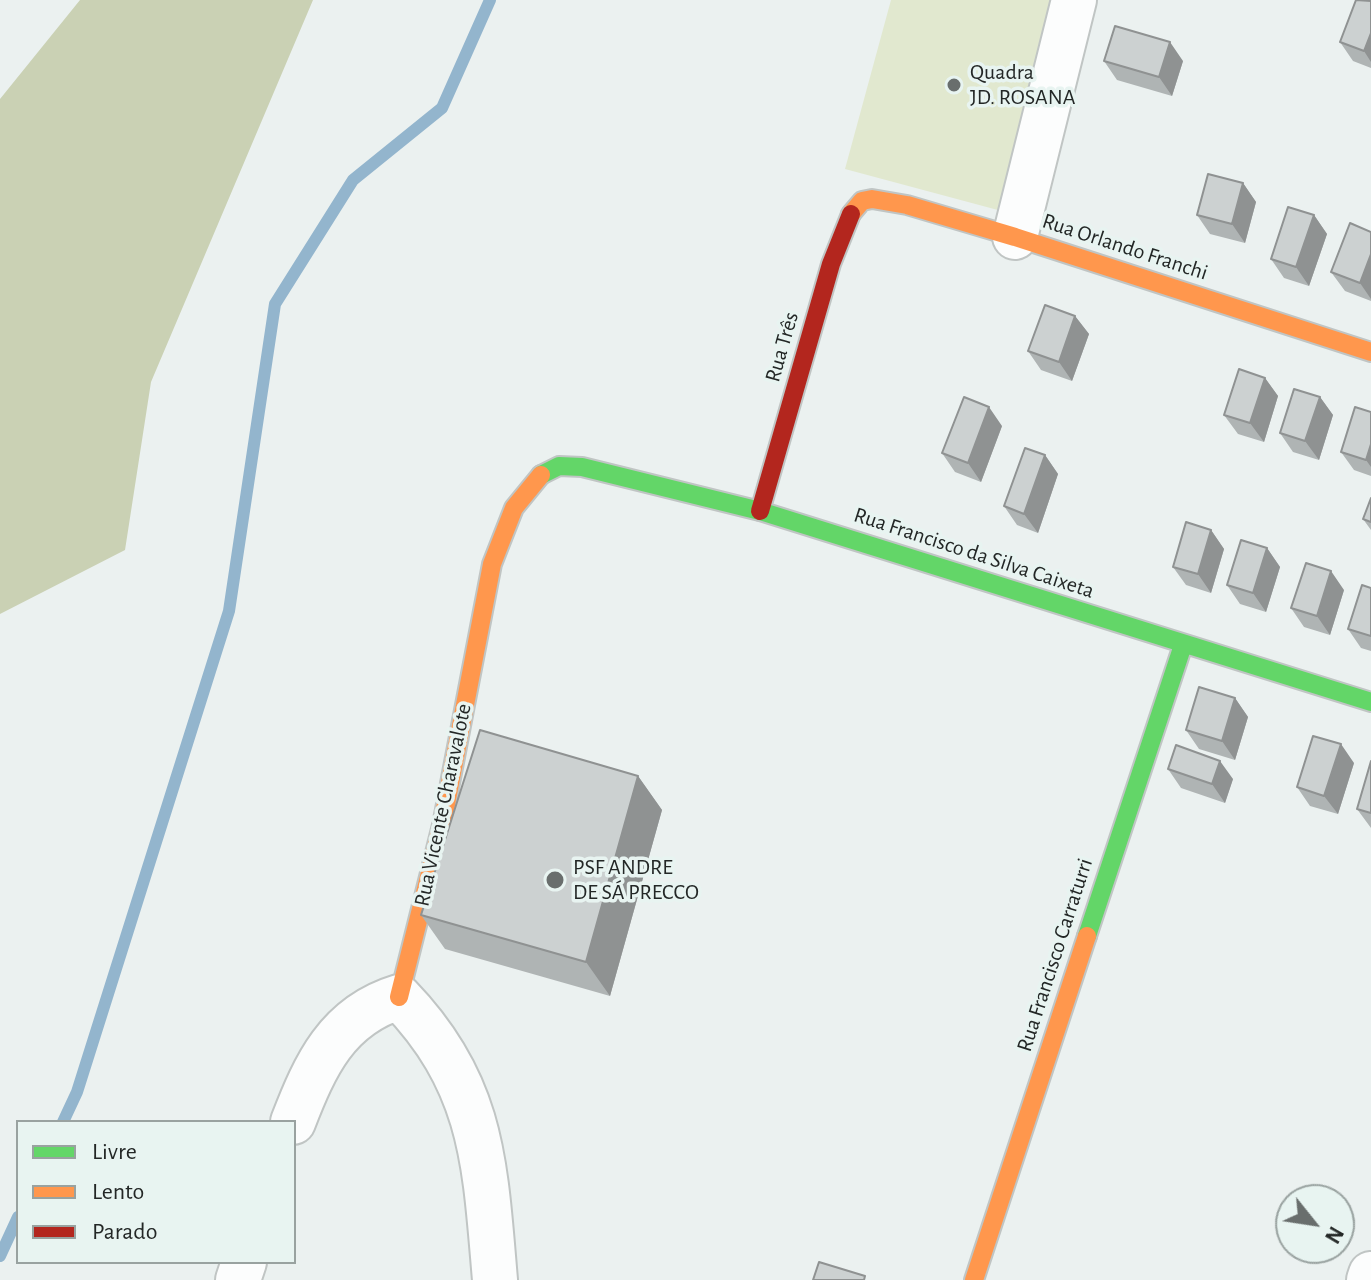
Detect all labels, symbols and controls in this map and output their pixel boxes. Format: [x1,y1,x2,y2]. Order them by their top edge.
place label: Quadra JD. ROSANA [970,59,1076,110]
marker: Quadra JD. ROSANA [945,76,963,94]
street label: Rua Orlando Franchi [1039,208,1211,286]
street label: Rua Três [759,309,805,385]
street label: Rua Francisco da Silva Caixeta [851,502,1097,604]
street label: Rua Vicente Charavalote [409,701,477,909]
place label: PSF ANDRE DE SÁ PRECCO [573,854,699,906]
street label: Rua Francisco Carraturri [1011,855,1099,1055]
marker: PSF ANDRE DE SÁ PRECCO [544,869,566,891]
legend [16,1120,296,1264]
text: Livre [92,1140,137,1164]
text: Lento [92,1180,144,1204]
north arrow [1275,1184,1355,1264]
text: Parado [92,1220,158,1244]
text: N [1321,1223,1347,1247]

